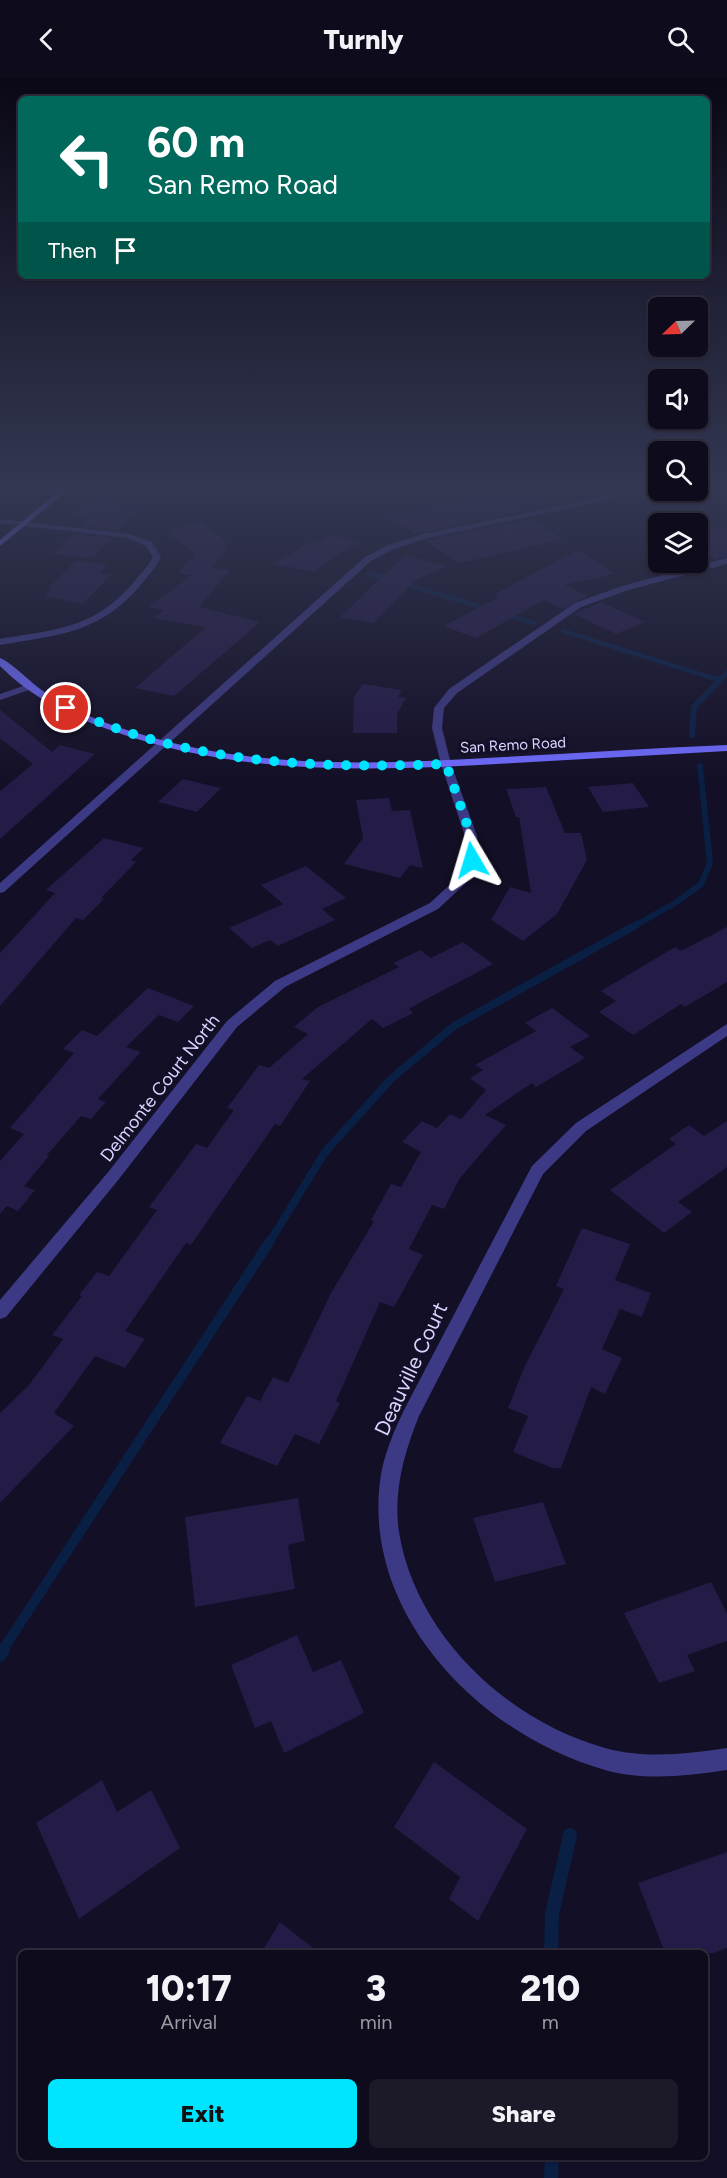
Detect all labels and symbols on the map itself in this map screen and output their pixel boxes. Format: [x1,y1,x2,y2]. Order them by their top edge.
north arrow [648,297,708,357]
pin [40,682,91,733]
street label: San Remo Road [459,733,567,757]
position arrow [440,828,504,892]
street label: Delmonte Court North [96,1010,224,1166]
street label: Deauville Court [369,1298,452,1439]

